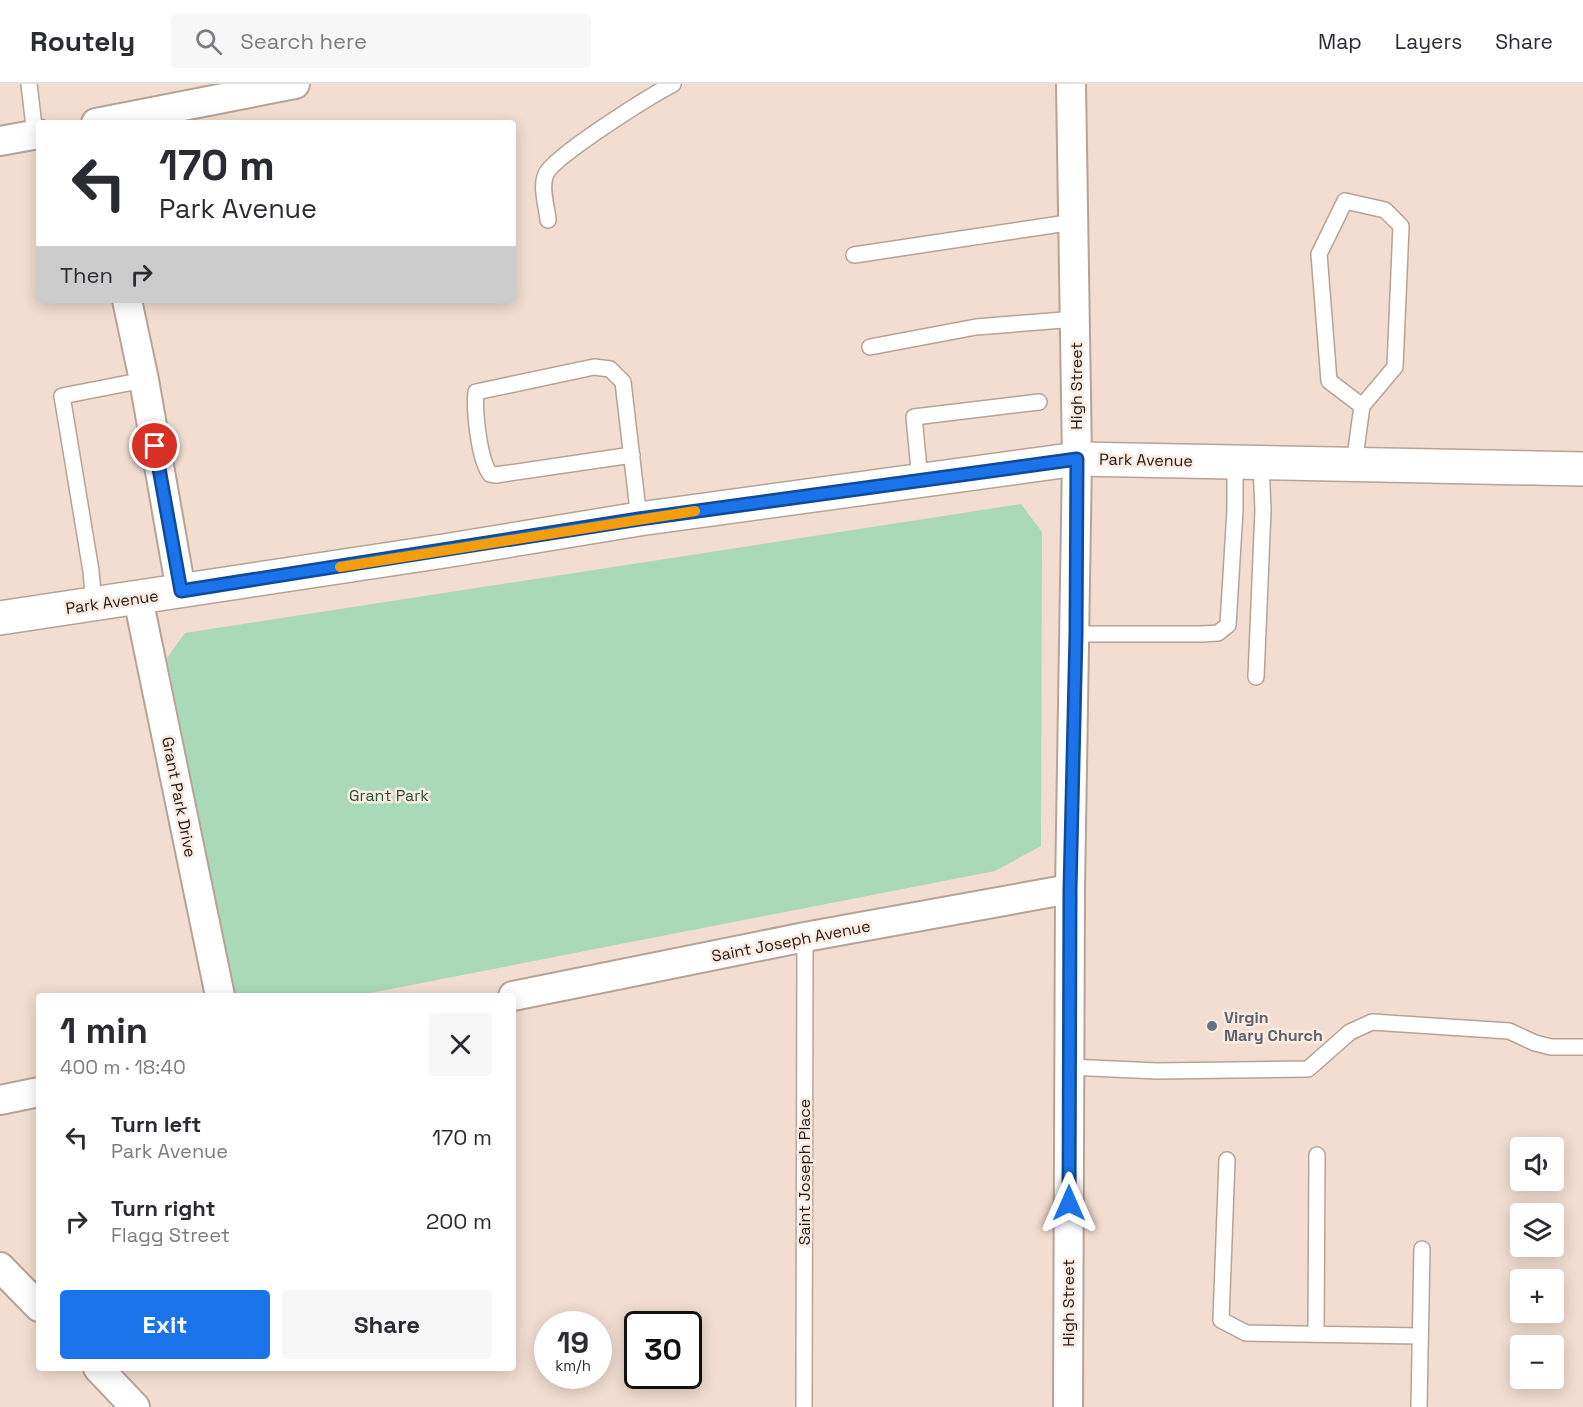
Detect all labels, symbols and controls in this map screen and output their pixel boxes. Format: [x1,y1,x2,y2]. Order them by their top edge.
search box [171,14,591,68]
text: Routely [30,23,135,59]
icon: search [192,25,225,58]
text: Search here [240,27,367,55]
text: Map [1318,28,1362,55]
text: Layers [1395,28,1462,55]
text: Share [1495,28,1553,55]
text: 170 m [159,139,275,192]
icon: left [60,144,138,222]
text: Park Avenue [159,191,317,226]
icon: right [125,258,158,291]
text: Then [60,261,113,289]
street label: High Street [1066,342,1087,430]
pin [129,420,180,471]
icon: arrive [138,429,171,462]
street label: Park Avenue [1099,449,1193,471]
street label: Park Avenue [64,585,160,619]
street label: Grant Park Drive [157,735,201,859]
park label: Grant Park [349,785,429,806]
street label: Saint Joseph Avenue [710,915,872,967]
place label: Virgin Mary Church [1224,1007,1323,1046]
text: 1 min [60,1008,148,1054]
button: close [429,1013,492,1076]
marker: Virgin Mary Church [1205,1019,1219,1033]
text: 400 m · 18:40 [60,1054,186,1080]
street label: Saint Joseph Place [794,1099,815,1245]
text: Turn left [111,1110,201,1138]
icon: left [60,1121,93,1154]
text: 170 m [432,1123,492,1151]
map controls [1510,1137,1564,1389]
button: sound [1510,1137,1564,1191]
text: Park Avenue [111,1138,228,1164]
position arrow [1037,1171,1101,1235]
text: Turn right [111,1194,216,1222]
button: layers [1510,1203,1564,1257]
icon: right [60,1205,93,1238]
text: 200 m [426,1207,492,1235]
text: Flagg Street [111,1222,230,1248]
street label: High Street [1058,1259,1079,1347]
button: + [1510,1269,1564,1323]
button: Exit [60,1290,270,1359]
button: Share [282,1290,492,1359]
speed limit sign: 30 [624,1311,702,1389]
text: 19 [557,1323,589,1362]
button: − [1510,1335,1564,1389]
text: km/h [555,1356,591,1375]

